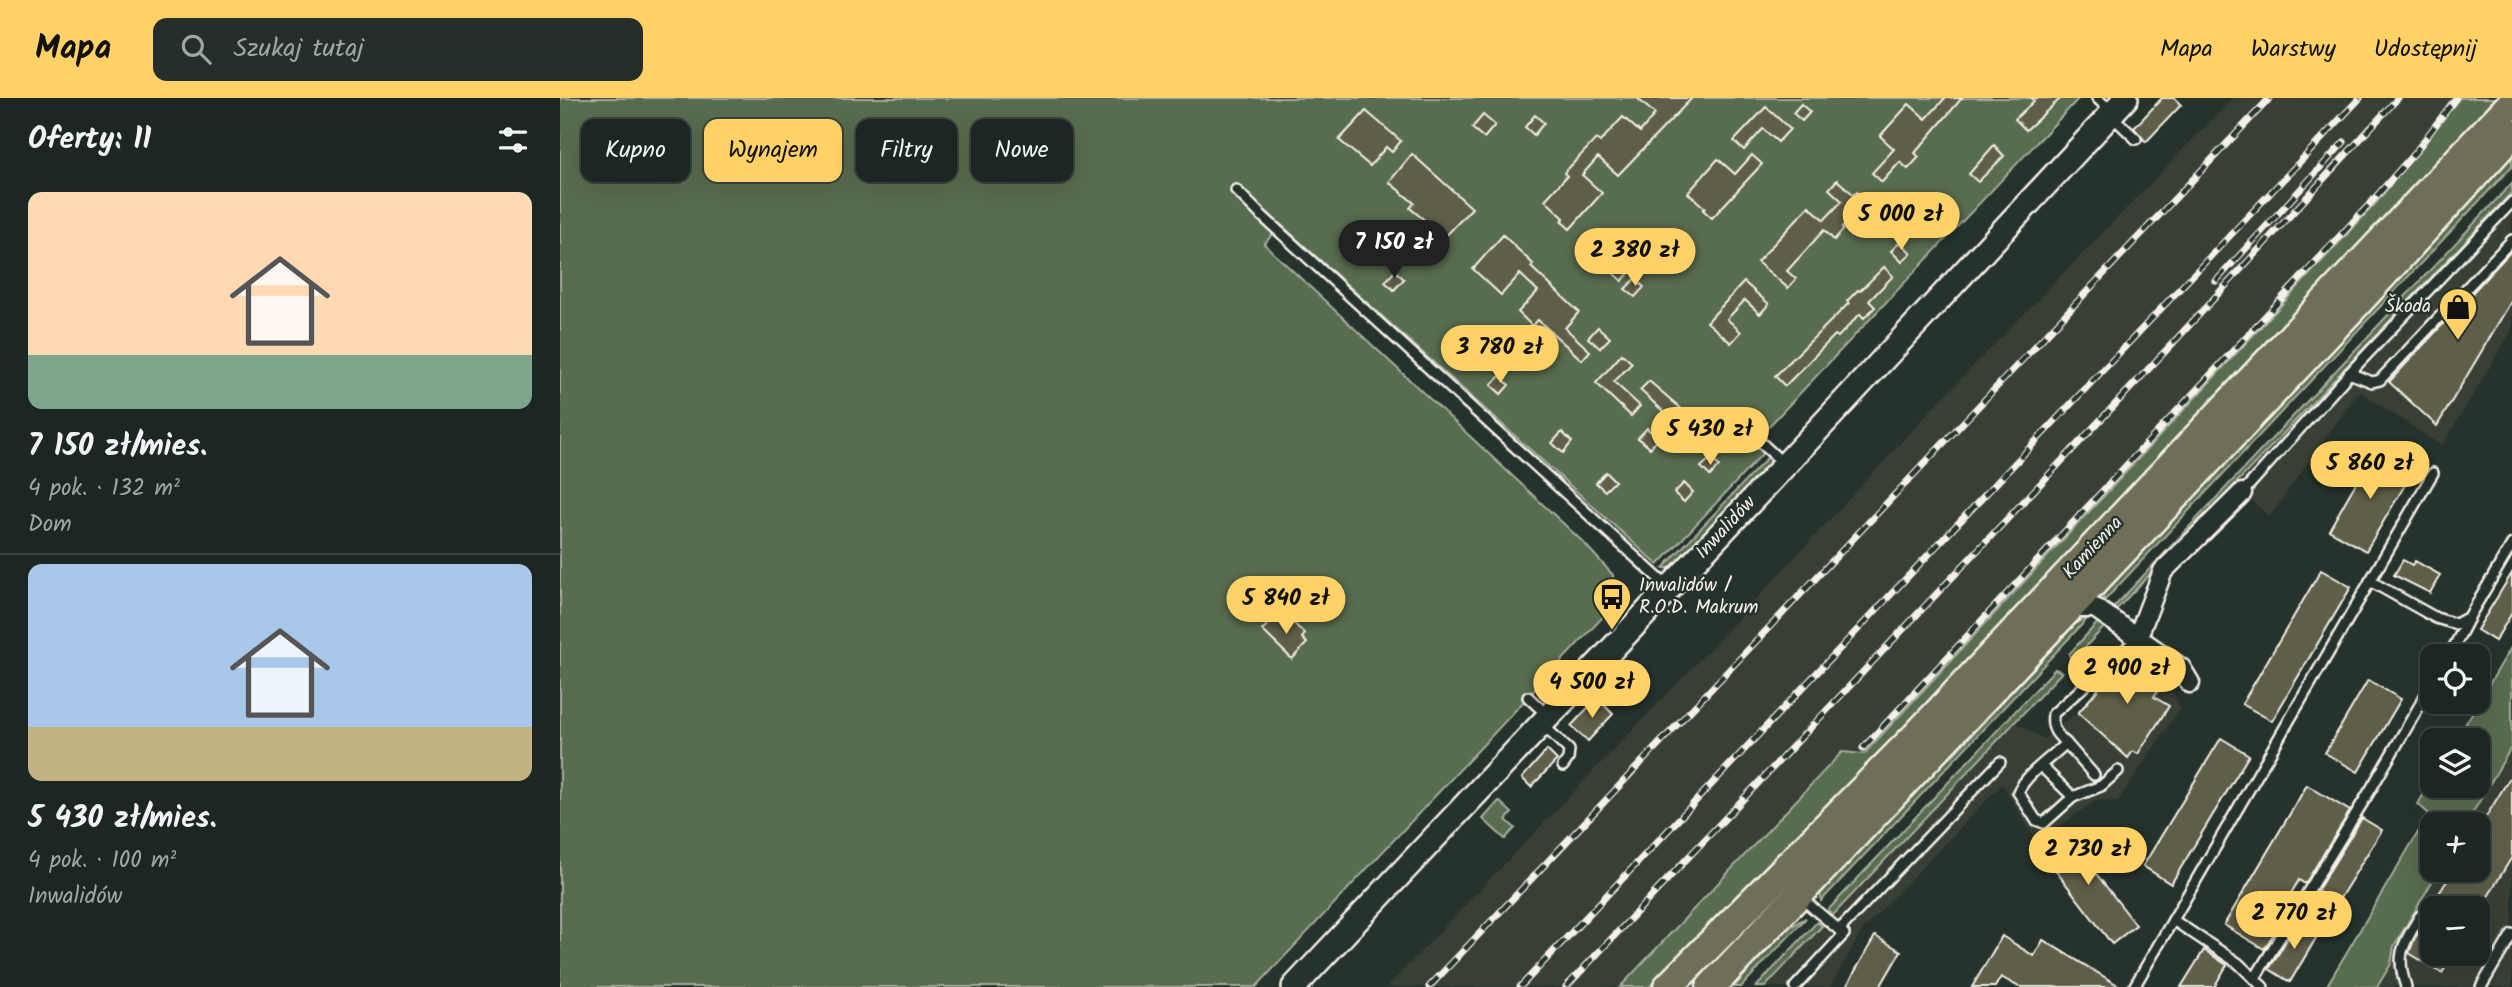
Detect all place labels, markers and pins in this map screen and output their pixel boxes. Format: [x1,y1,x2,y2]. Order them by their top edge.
pin: 5 000 zł [1829,192,1973,252]
pin: 7 150 zł [1322,220,1466,280]
pin: 2 380 zł [1563,228,1707,288]
shop icon: Škoda [2437,286,2479,341]
place label: Škoda [2385,292,2431,322]
pin: 3 780 zł [1428,326,1572,385]
pin: 5 430 zł [1638,408,1782,467]
pin: 5 860 zł [2298,442,2442,501]
place label: Inwalidów / R.O.D. Makrum [1639,571,1759,623]
pin: 5 840 zł [1214,576,1358,636]
bus stop icon: Inwalidów / R.O.D. Makrum [1591,576,1633,631]
pin: 2 900 zł [2055,646,2199,706]
pin: 4 500 zł [1520,660,1664,720]
pin: 2 730 zł [2016,828,2160,887]
pin: 2 770 zł [2222,892,2366,951]

